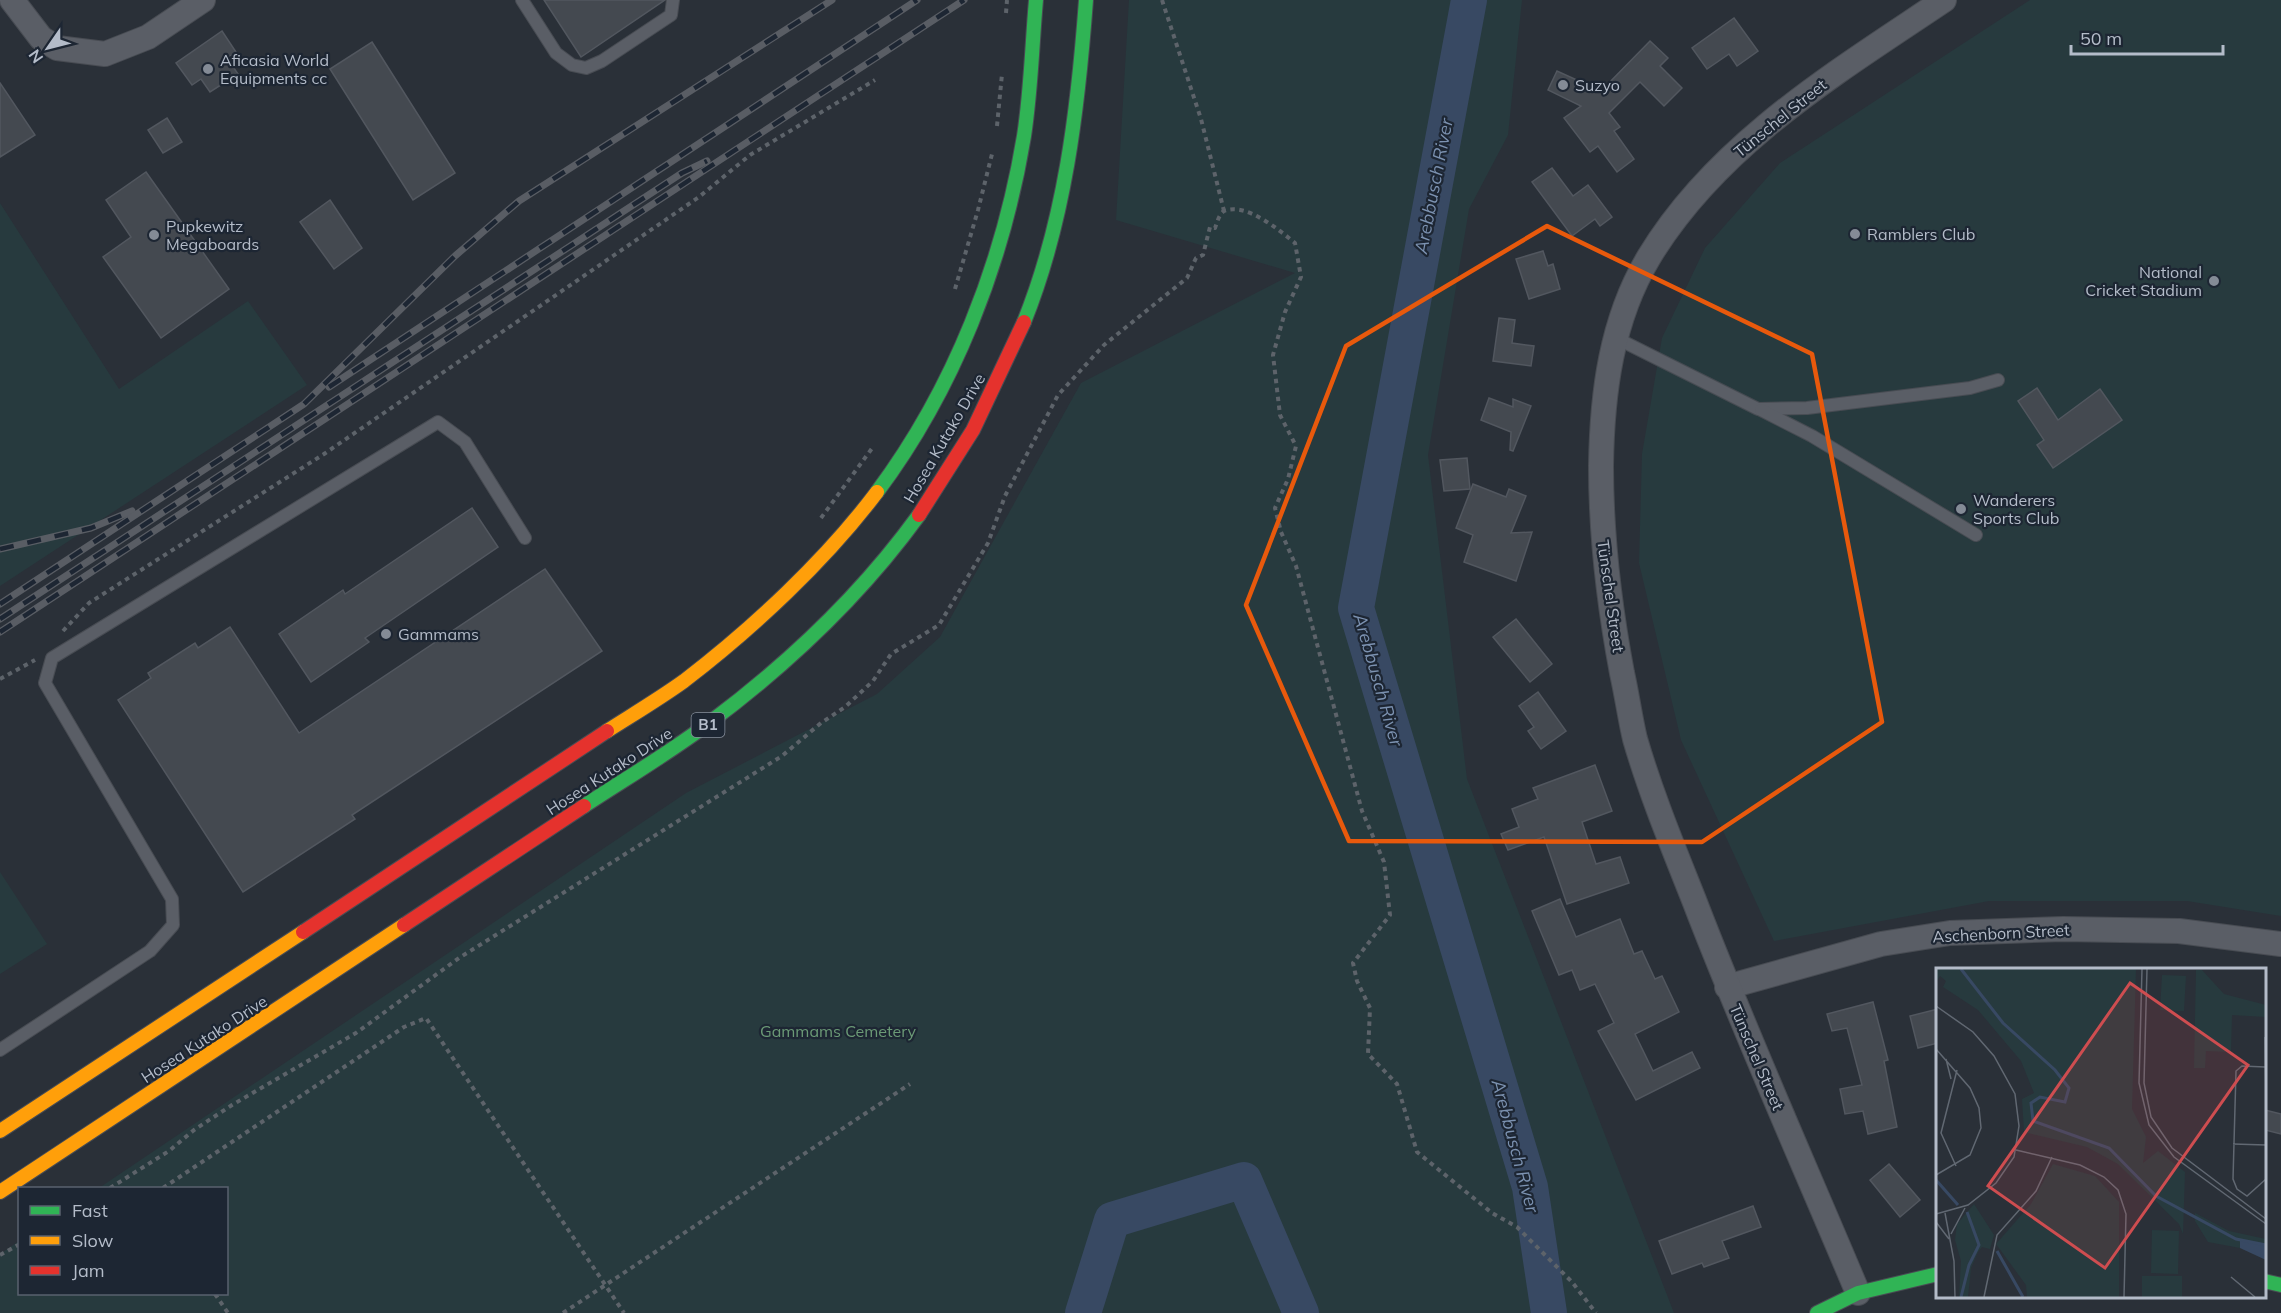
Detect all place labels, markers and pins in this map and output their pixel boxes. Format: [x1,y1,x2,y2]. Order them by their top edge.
place label: Aficasia World Equipments cc [220,50,329,88]
marker: Aficasia World Equipments cc [201,62,215,76]
place label: Suzyo [1575,75,1620,95]
marker: Suzyo [1556,78,1570,92]
place label: Pupkewitz Megaboards [166,216,259,254]
place label: Ramblers Club [1867,224,1975,244]
marker: Ramblers Club [1848,227,1862,241]
marker: Pupkewitz Megaboards [147,228,161,242]
place label: National Cricket Stadium [2085,262,2202,300]
marker: National Cricket Stadium [2207,274,2221,288]
place label: Wanderers Sports Club [1973,490,2059,528]
marker: Wanderers Sports Club [1954,502,1968,516]
place label: Gammams [398,624,479,644]
marker: Gammams [379,627,393,641]

